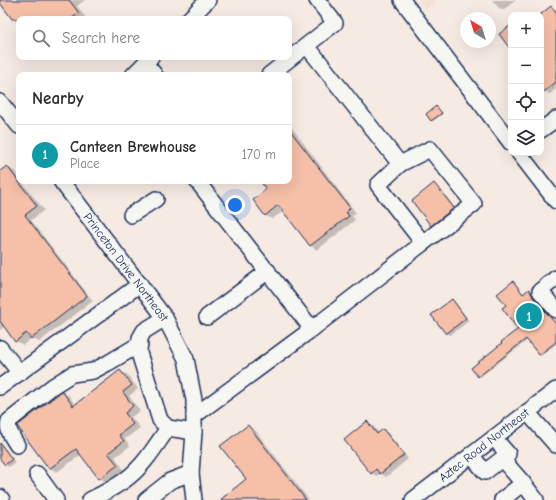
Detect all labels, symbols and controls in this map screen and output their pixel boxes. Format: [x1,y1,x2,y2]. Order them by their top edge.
north arrow [460,12,496,48]
map controls [508,12,544,156]
button: + [508,12,544,48]
search box [16,16,292,60]
icon: search [30,27,52,49]
text: Search here [62,29,140,47]
button: − [508,48,544,84]
button: locate [508,84,544,120]
text: Nearby [32,89,83,108]
button: layers [508,120,544,156]
text: Canteen Brewhouse [70,138,196,156]
text: 1 [42,147,48,162]
text: 170 m [242,147,276,162]
text: Place [70,156,100,171]
your location [225,195,245,215]
street label: Princeton Drive Northeast [81,210,172,324]
pin: 1 [516,301,542,331]
street label: Aztec Road Northeast [436,405,532,485]

